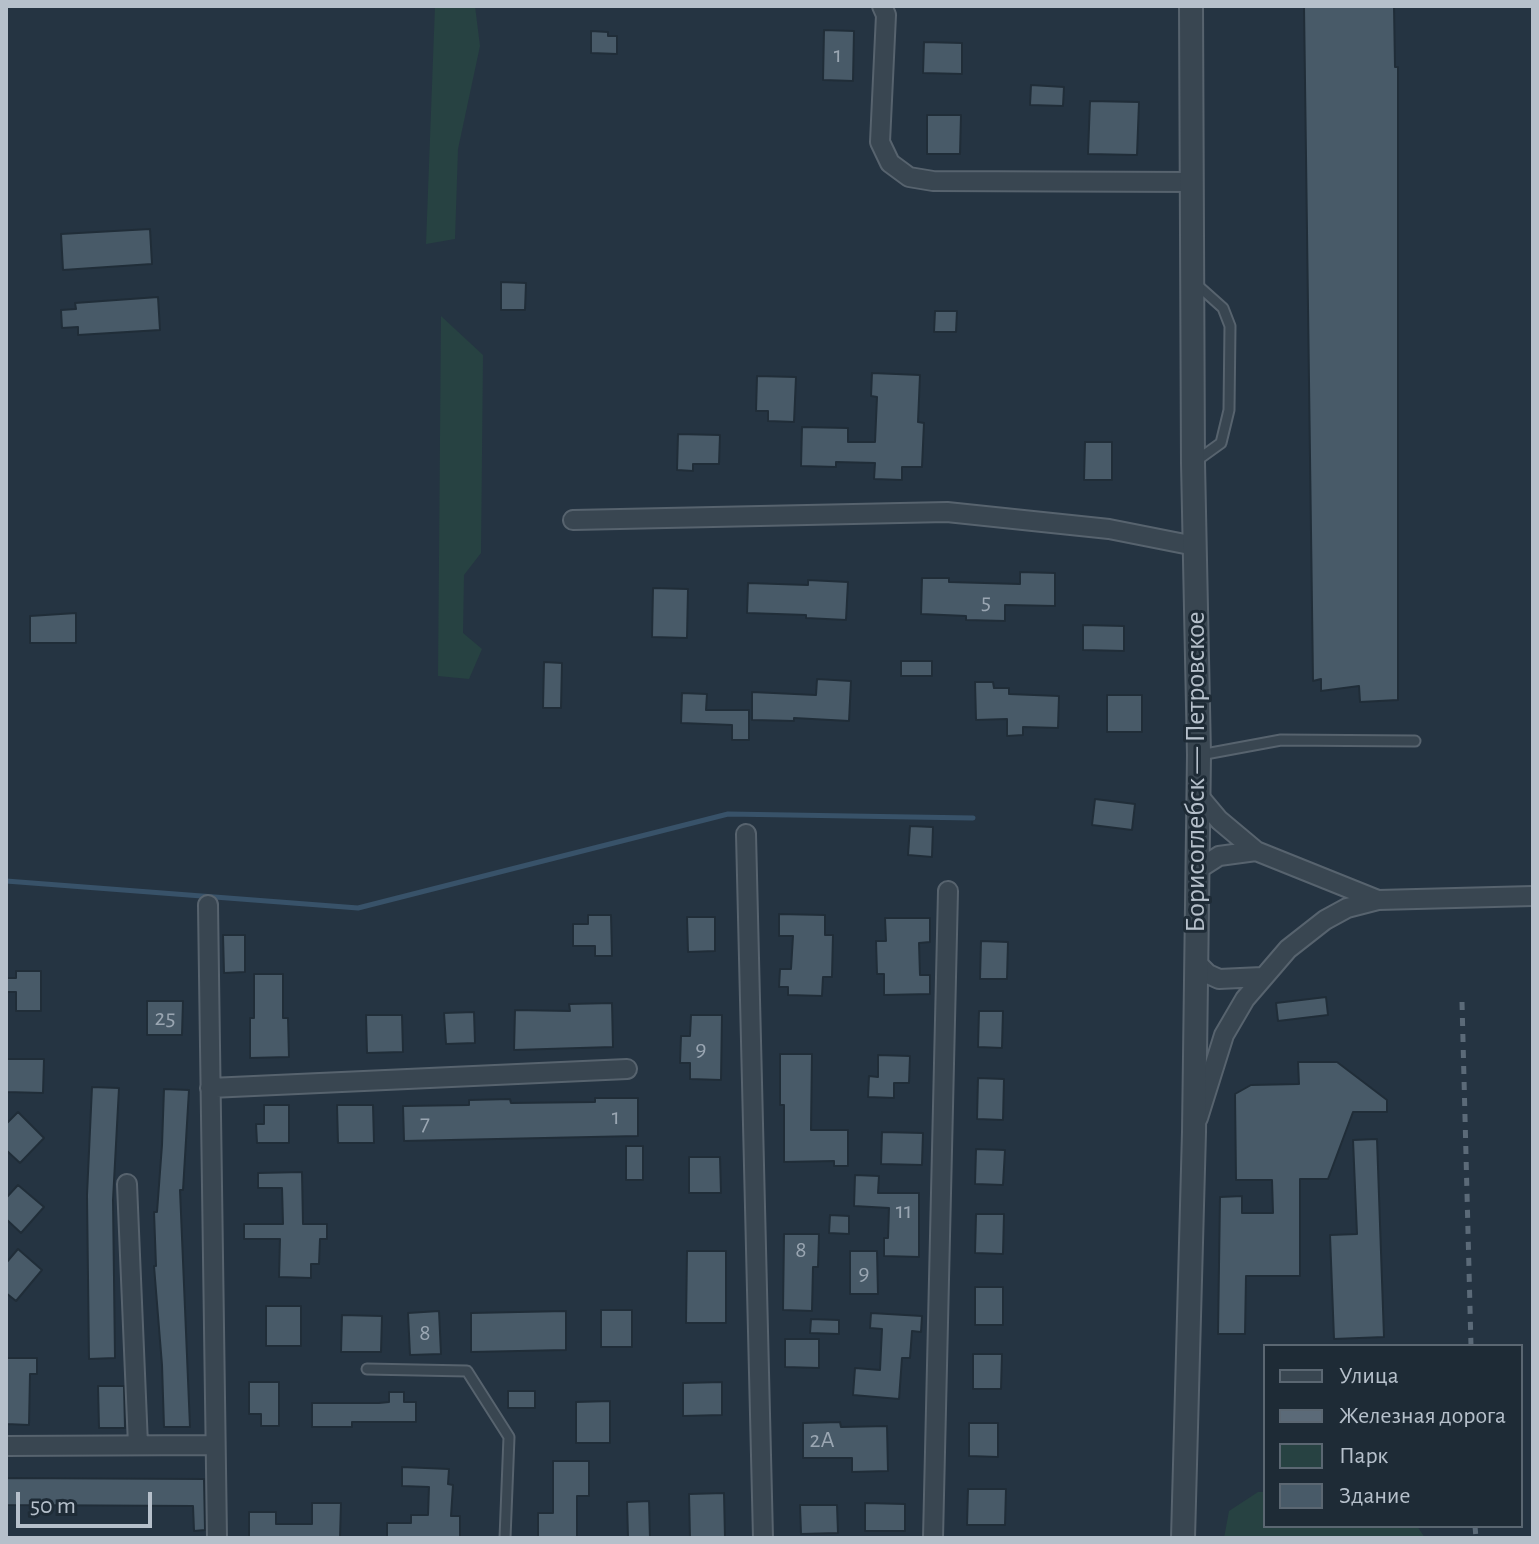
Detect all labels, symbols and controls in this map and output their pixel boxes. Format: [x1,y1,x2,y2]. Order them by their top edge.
house number: 1 [834,41,842,69]
house number: 5 [981,588,991,616]
street label: Борисоглебск — Петровское [1179,611,1213,933]
house number: 25 [155,1004,175,1032]
house number: 9 [695,1035,707,1063]
house number: 1 [612,1103,620,1131]
house number: 7 [420,1109,430,1137]
house number: 11 [896,1197,912,1225]
house number: 8 [795,1236,807,1264]
house number: 9 [858,1259,870,1287]
house number: 8 [419,1319,431,1347]
legend [1263,1344,1523,1528]
text: Улица [1339,1364,1399,1388]
text: Железная дорога [1339,1404,1506,1428]
house number: 2А [809,1426,835,1454]
text: Парк [1339,1444,1388,1468]
scale bar [20,1476,156,1526]
text: Здание [1339,1484,1410,1508]
text: 50 m [30,1494,76,1518]

